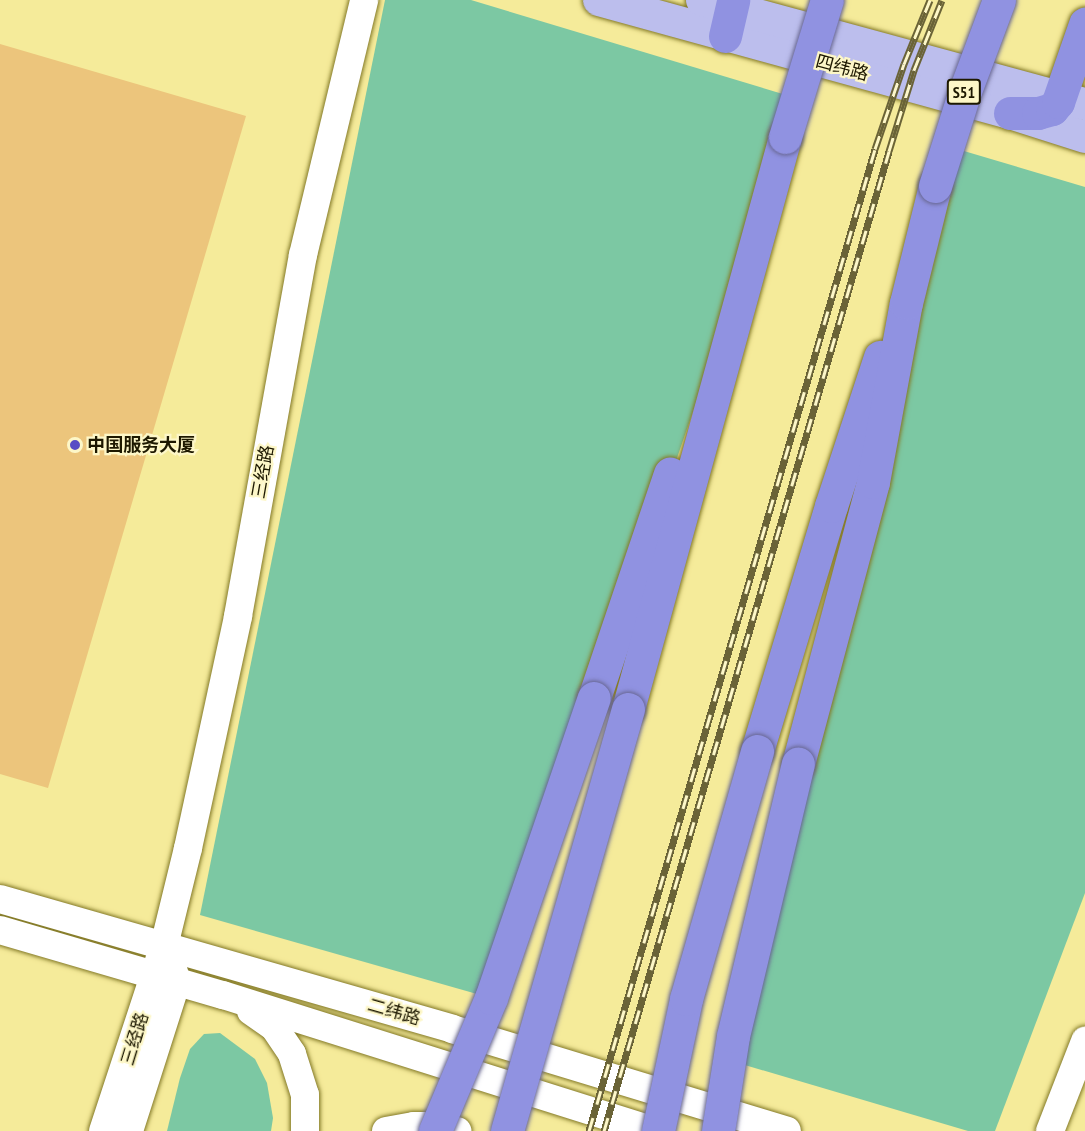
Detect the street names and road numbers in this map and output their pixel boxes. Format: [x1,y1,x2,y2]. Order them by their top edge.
street label: 四纬路 [813,51,871,85]
road number: S51 [946,79,982,105]
street label: 三经路 [248,444,278,500]
street label: 二纬路 [365,994,423,1030]
street label: 三经路 [117,1010,153,1068]

